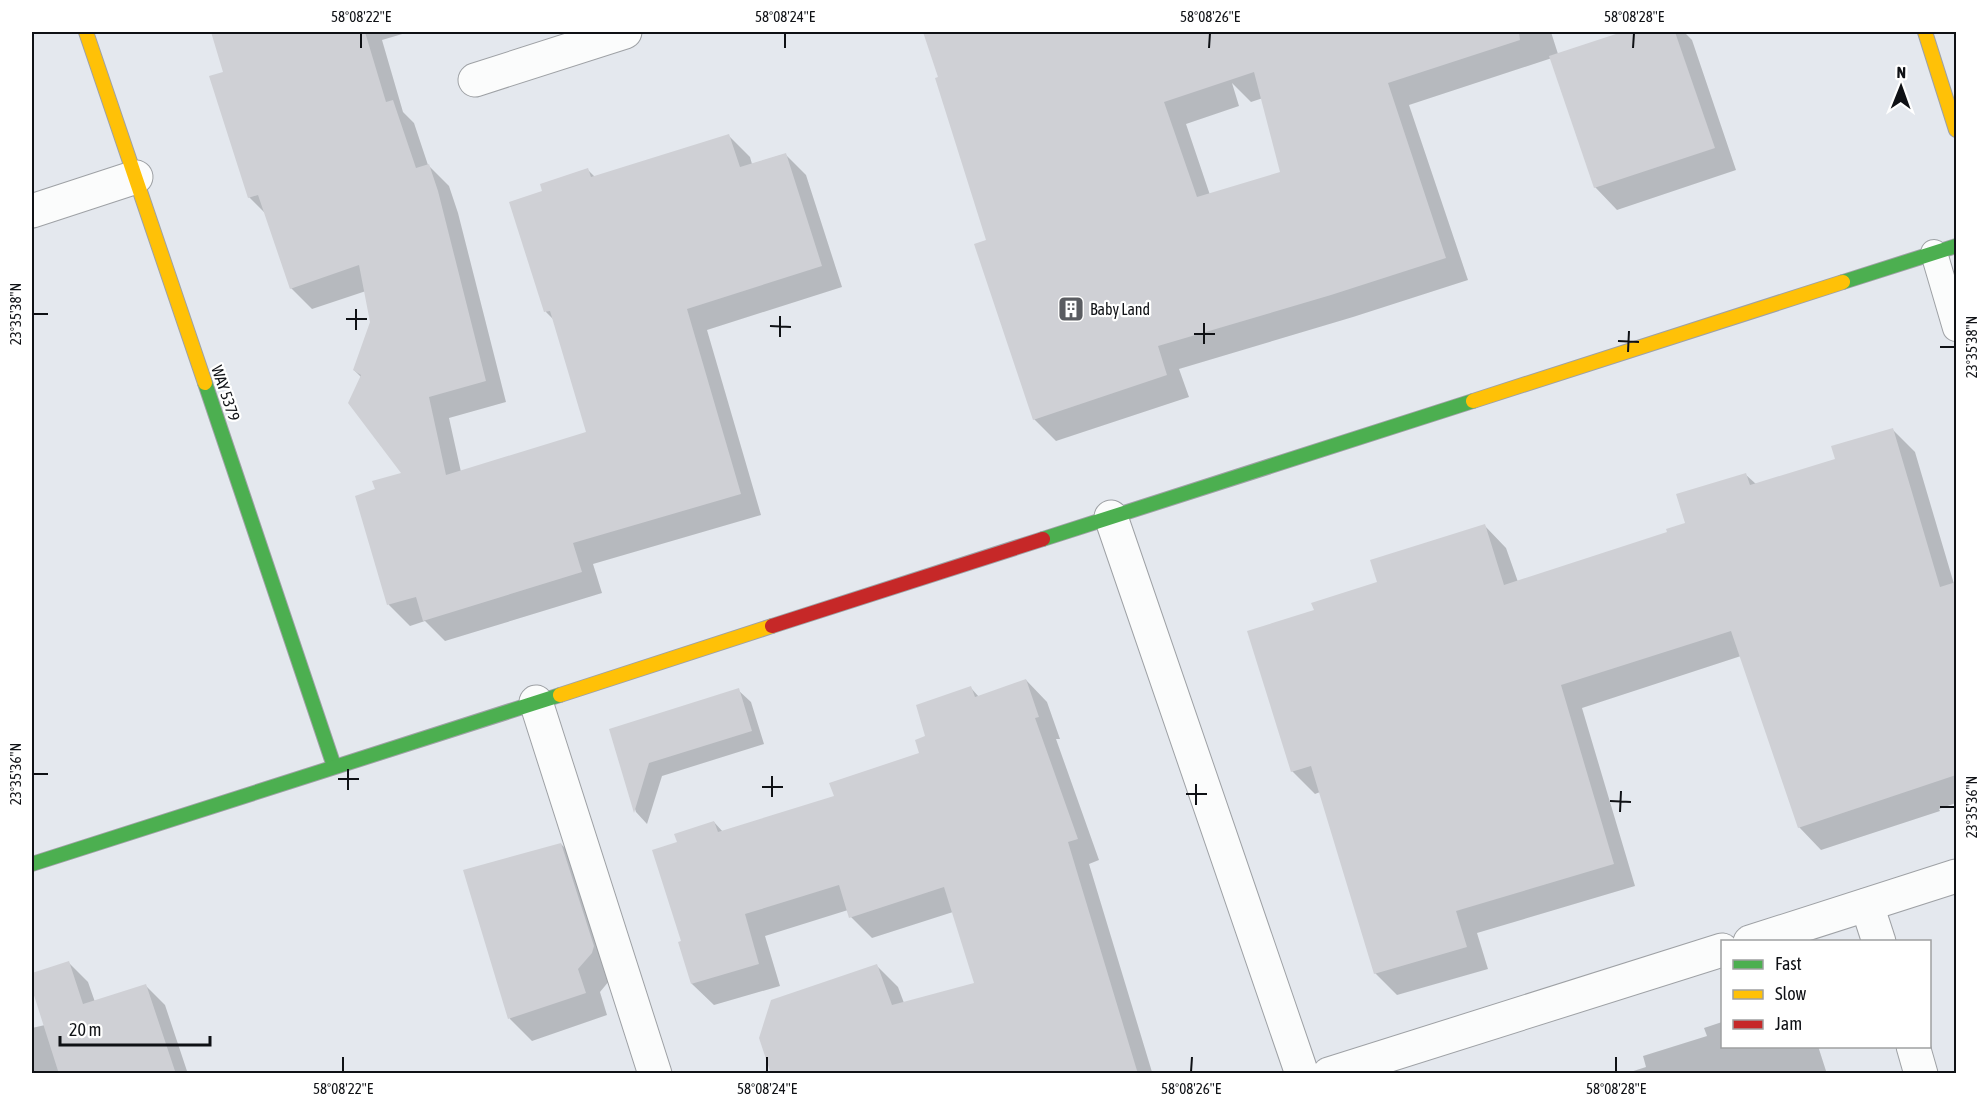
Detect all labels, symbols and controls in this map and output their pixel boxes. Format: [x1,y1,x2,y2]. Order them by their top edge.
text: 58°08'22"E [331,8,392,25]
text: 58°08'24"E [755,8,816,25]
text: 58°08'26"E [1180,8,1241,25]
text: 58°08'28"E [1604,8,1665,25]
north arrow [1871,57,1931,117]
text: N [1896,63,1906,81]
text: 23°35'38"N [7,283,24,345]
building icon: Baby Land [1056,294,1086,324]
place label: Baby Land [1090,300,1150,319]
text: 23°35'38"N [1963,316,1980,378]
street label: WAY 5379 [208,363,244,423]
text: 23°35'36"N [7,743,24,805]
text: 23°35'36"N [1963,776,1980,838]
legend [1721,940,1931,1048]
text: Fast [1775,953,1802,974]
text: Slow [1775,983,1806,1004]
scale bar [60,1009,210,1047]
text: Jam [1775,1013,1802,1034]
text: 20 m [69,1019,101,1040]
text: 58°08'22"E [313,1080,374,1097]
text: 58°08'24"E [737,1080,798,1097]
text: 58°08'26"E [1161,1080,1222,1097]
text: 58°08'28"E [1586,1080,1647,1097]

